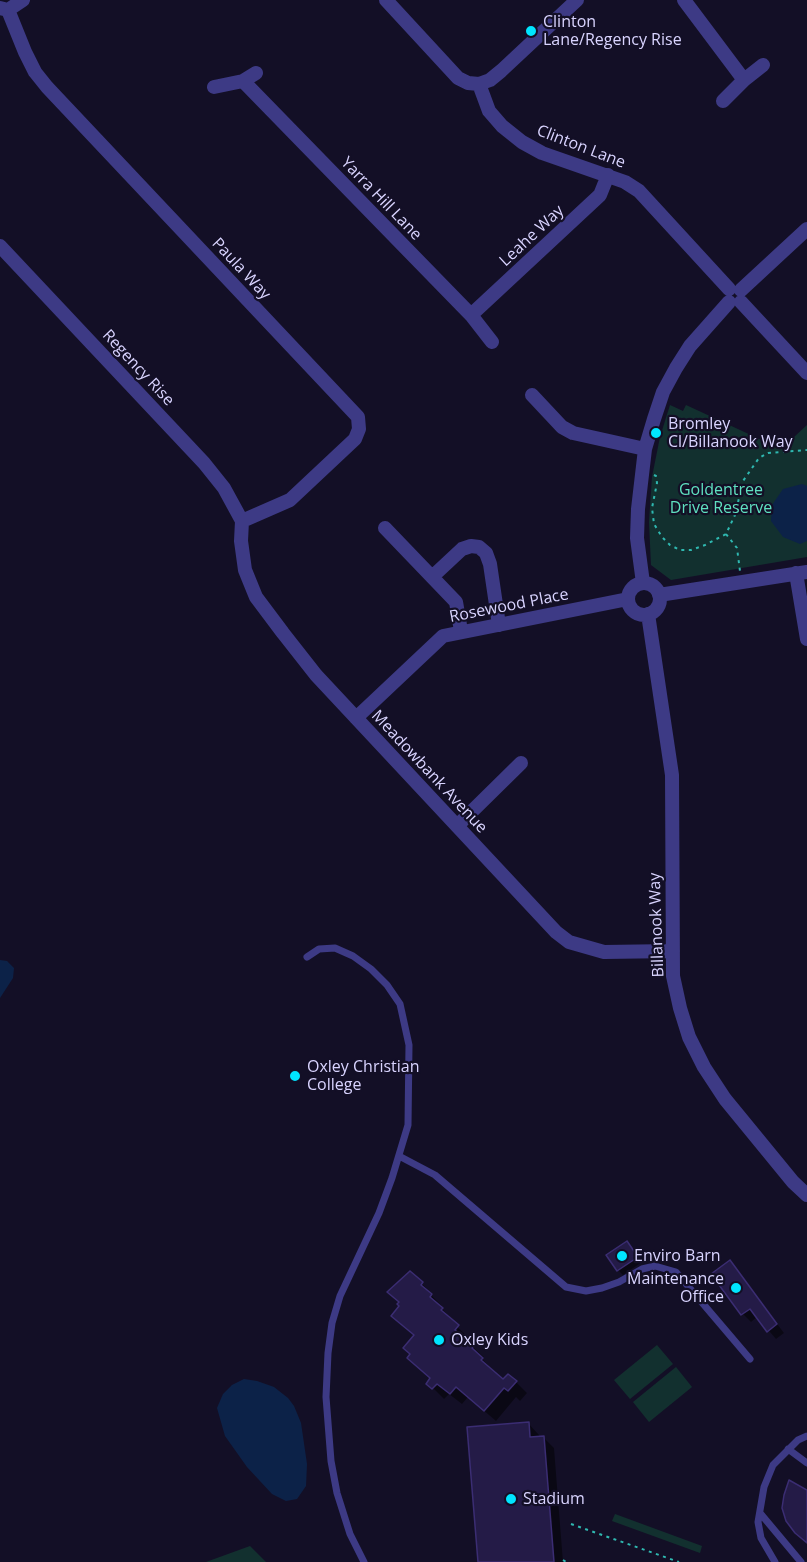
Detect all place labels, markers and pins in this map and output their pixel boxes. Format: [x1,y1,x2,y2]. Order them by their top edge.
place label: Clinton Lane/Regency Rise [543,12,682,50]
marker: Clinton Lane/Regency Rise [524,24,538,38]
place label: Bromley Cl/Billanook Way [668,414,793,452]
marker: Bromley Cl/Billanook Way [649,426,663,440]
place label: Oxley Christian College [307,1057,420,1095]
marker: Oxley Christian College [288,1069,302,1083]
place label: Enviro Barn [634,1246,721,1266]
marker: Enviro Barn [615,1249,629,1263]
place label: Maintenance Office [627,1269,724,1307]
marker: Maintenance Office [729,1281,743,1295]
place label: Oxley Kids [451,1330,528,1350]
marker: Oxley Kids [432,1333,446,1347]
place label: Stadium [523,1489,585,1509]
marker: Stadium [504,1492,518,1506]

